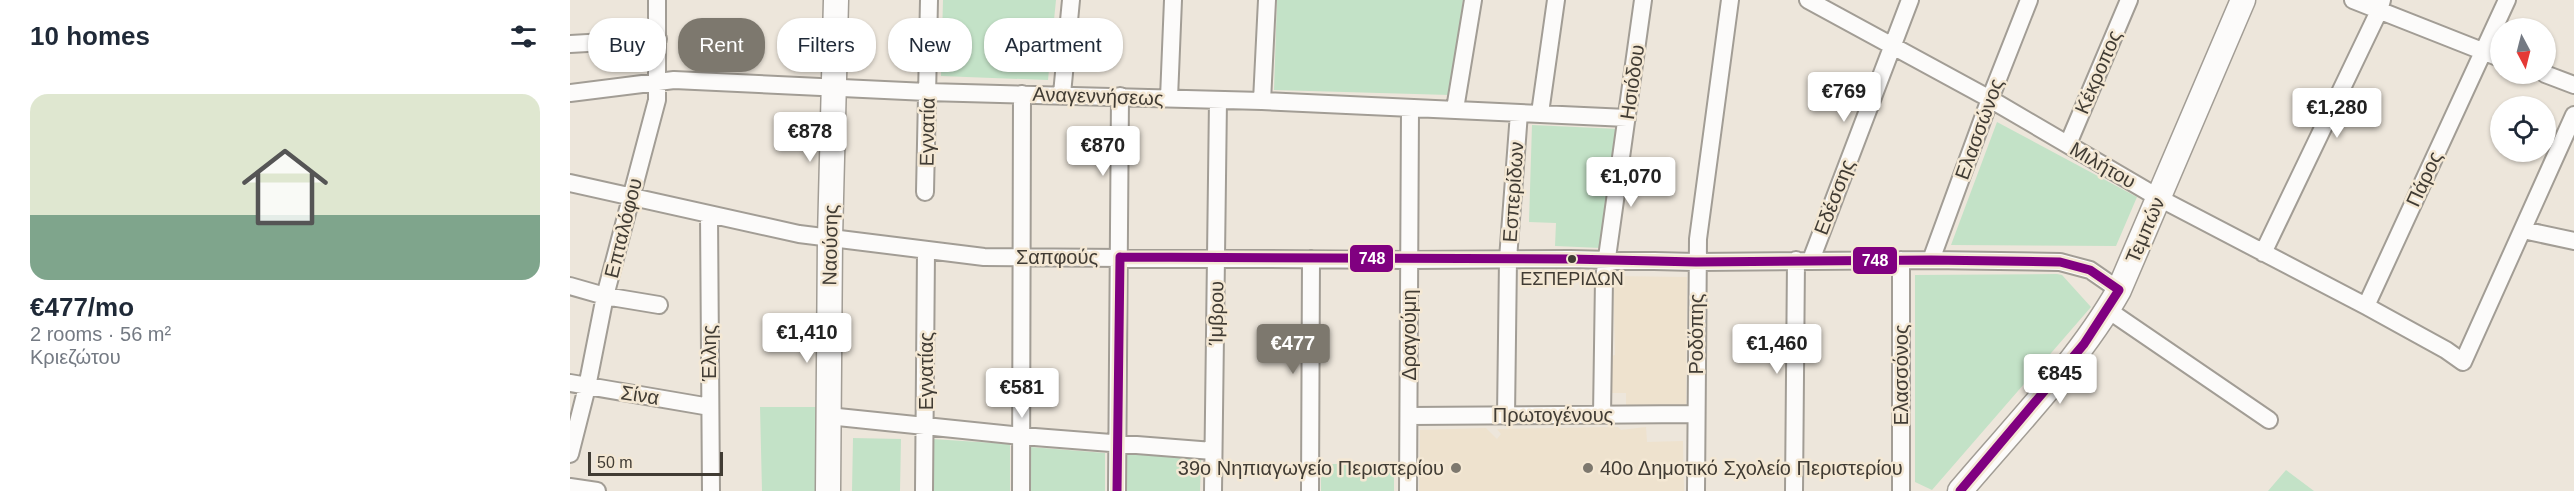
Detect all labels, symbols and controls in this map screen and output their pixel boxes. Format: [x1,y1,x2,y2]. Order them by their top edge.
chip: Buy [588,18,666,72]
chip: Rent [678,18,765,72]
chip: Filters [777,18,876,72]
chip: New [888,18,972,72]
chip: Apartment [984,18,1123,72]
north arrow [2490,18,2556,84]
map controls [2490,18,2556,162]
icon: filters [507,20,540,53]
text: 10 homes [30,21,150,51]
street label: Κέκροπος [2071,27,2126,117]
street label: Ησιόδου [1616,43,1648,121]
pin: €769 [1808,72,1880,123]
street label: Ελασσώνος [1951,75,2008,182]
text: €769 [1822,80,1866,102]
street label: Αναγεννήσεως [1032,83,1164,109]
pin: €1,280 [2288,88,2386,139]
text: €1,280 [2306,96,2368,118]
button: locate [2490,96,2556,162]
street label: Εγνατία [915,97,939,167]
pin: €878 [774,112,846,163]
text: €878 [788,120,832,142]
pin: €870 [1067,126,1139,177]
icon: home [231,133,339,241]
text: €870 [1081,134,1125,156]
street label: Μιλήτου [2066,137,2140,193]
street label: Εσπερίδων [1499,141,1527,243]
street label: Πάρος [2402,148,2446,210]
street label: Εδέσσης [1810,156,1859,238]
pin: €1,070 [1582,157,1680,208]
text: €1,070 [1600,165,1662,187]
street label: Επταλόφου [600,176,646,280]
street label: Τεμπών [2121,194,2169,266]
street label: Ναούσης [818,204,842,286]
line badge: 748 [1349,244,1394,273]
street label: Σαπφούς [1016,246,1098,268]
line badge: 748 [1852,246,1898,275]
text: 748 [1359,250,1385,267]
text: 748 [1862,252,1888,269]
marker: ΕΣΠΕΡΙΔΩΝ [1566,253,1578,265]
place label: ΕΣΠΕΡΙΔΩΝ [1520,269,1624,289]
street label: Ίμβρου [1204,281,1228,346]
street label: Δραγούμη [1398,289,1420,381]
text: €477/mo [30,292,134,322]
street label: Ροδόπης [1685,293,1707,375]
pin: €1,410 [758,313,856,364]
text: €1,410 [776,321,838,343]
text: 2 rooms · 56 m² [30,323,171,345]
street label: Έλλης [698,324,720,382]
pin: €477 [1257,324,1329,375]
pin: €1,460 [1728,324,1826,375]
street label: Ελασσόνος [1890,324,1912,426]
street label: Εγνατίας [915,331,937,410]
text: €477 [1271,332,1315,354]
text: €1,460 [1746,332,1808,354]
text: Κριεζώτου [30,346,121,368]
pin: €845 [2024,354,2096,405]
text: €845 [2038,362,2082,384]
pin: €581 [986,368,1058,419]
text: €581 [1000,376,1044,398]
street label: Σίνα [619,381,661,409]
street label: Πρωτογένους [1493,404,1614,426]
scale bar [588,449,723,476]
text: 50 m [597,454,633,471]
place label: 39ο Νηπιαγωγείο Περιστερίου [1178,457,1444,479]
place label: 40ο Δημοτικό Σχολείο Περιστερίου [1600,457,1903,479]
marker: 39ο Νηπιαγωγείο Περιστερίου [1449,461,1463,475]
marker: 40ο Δημοτικό Σχολείο Περιστερίου [1581,461,1595,475]

